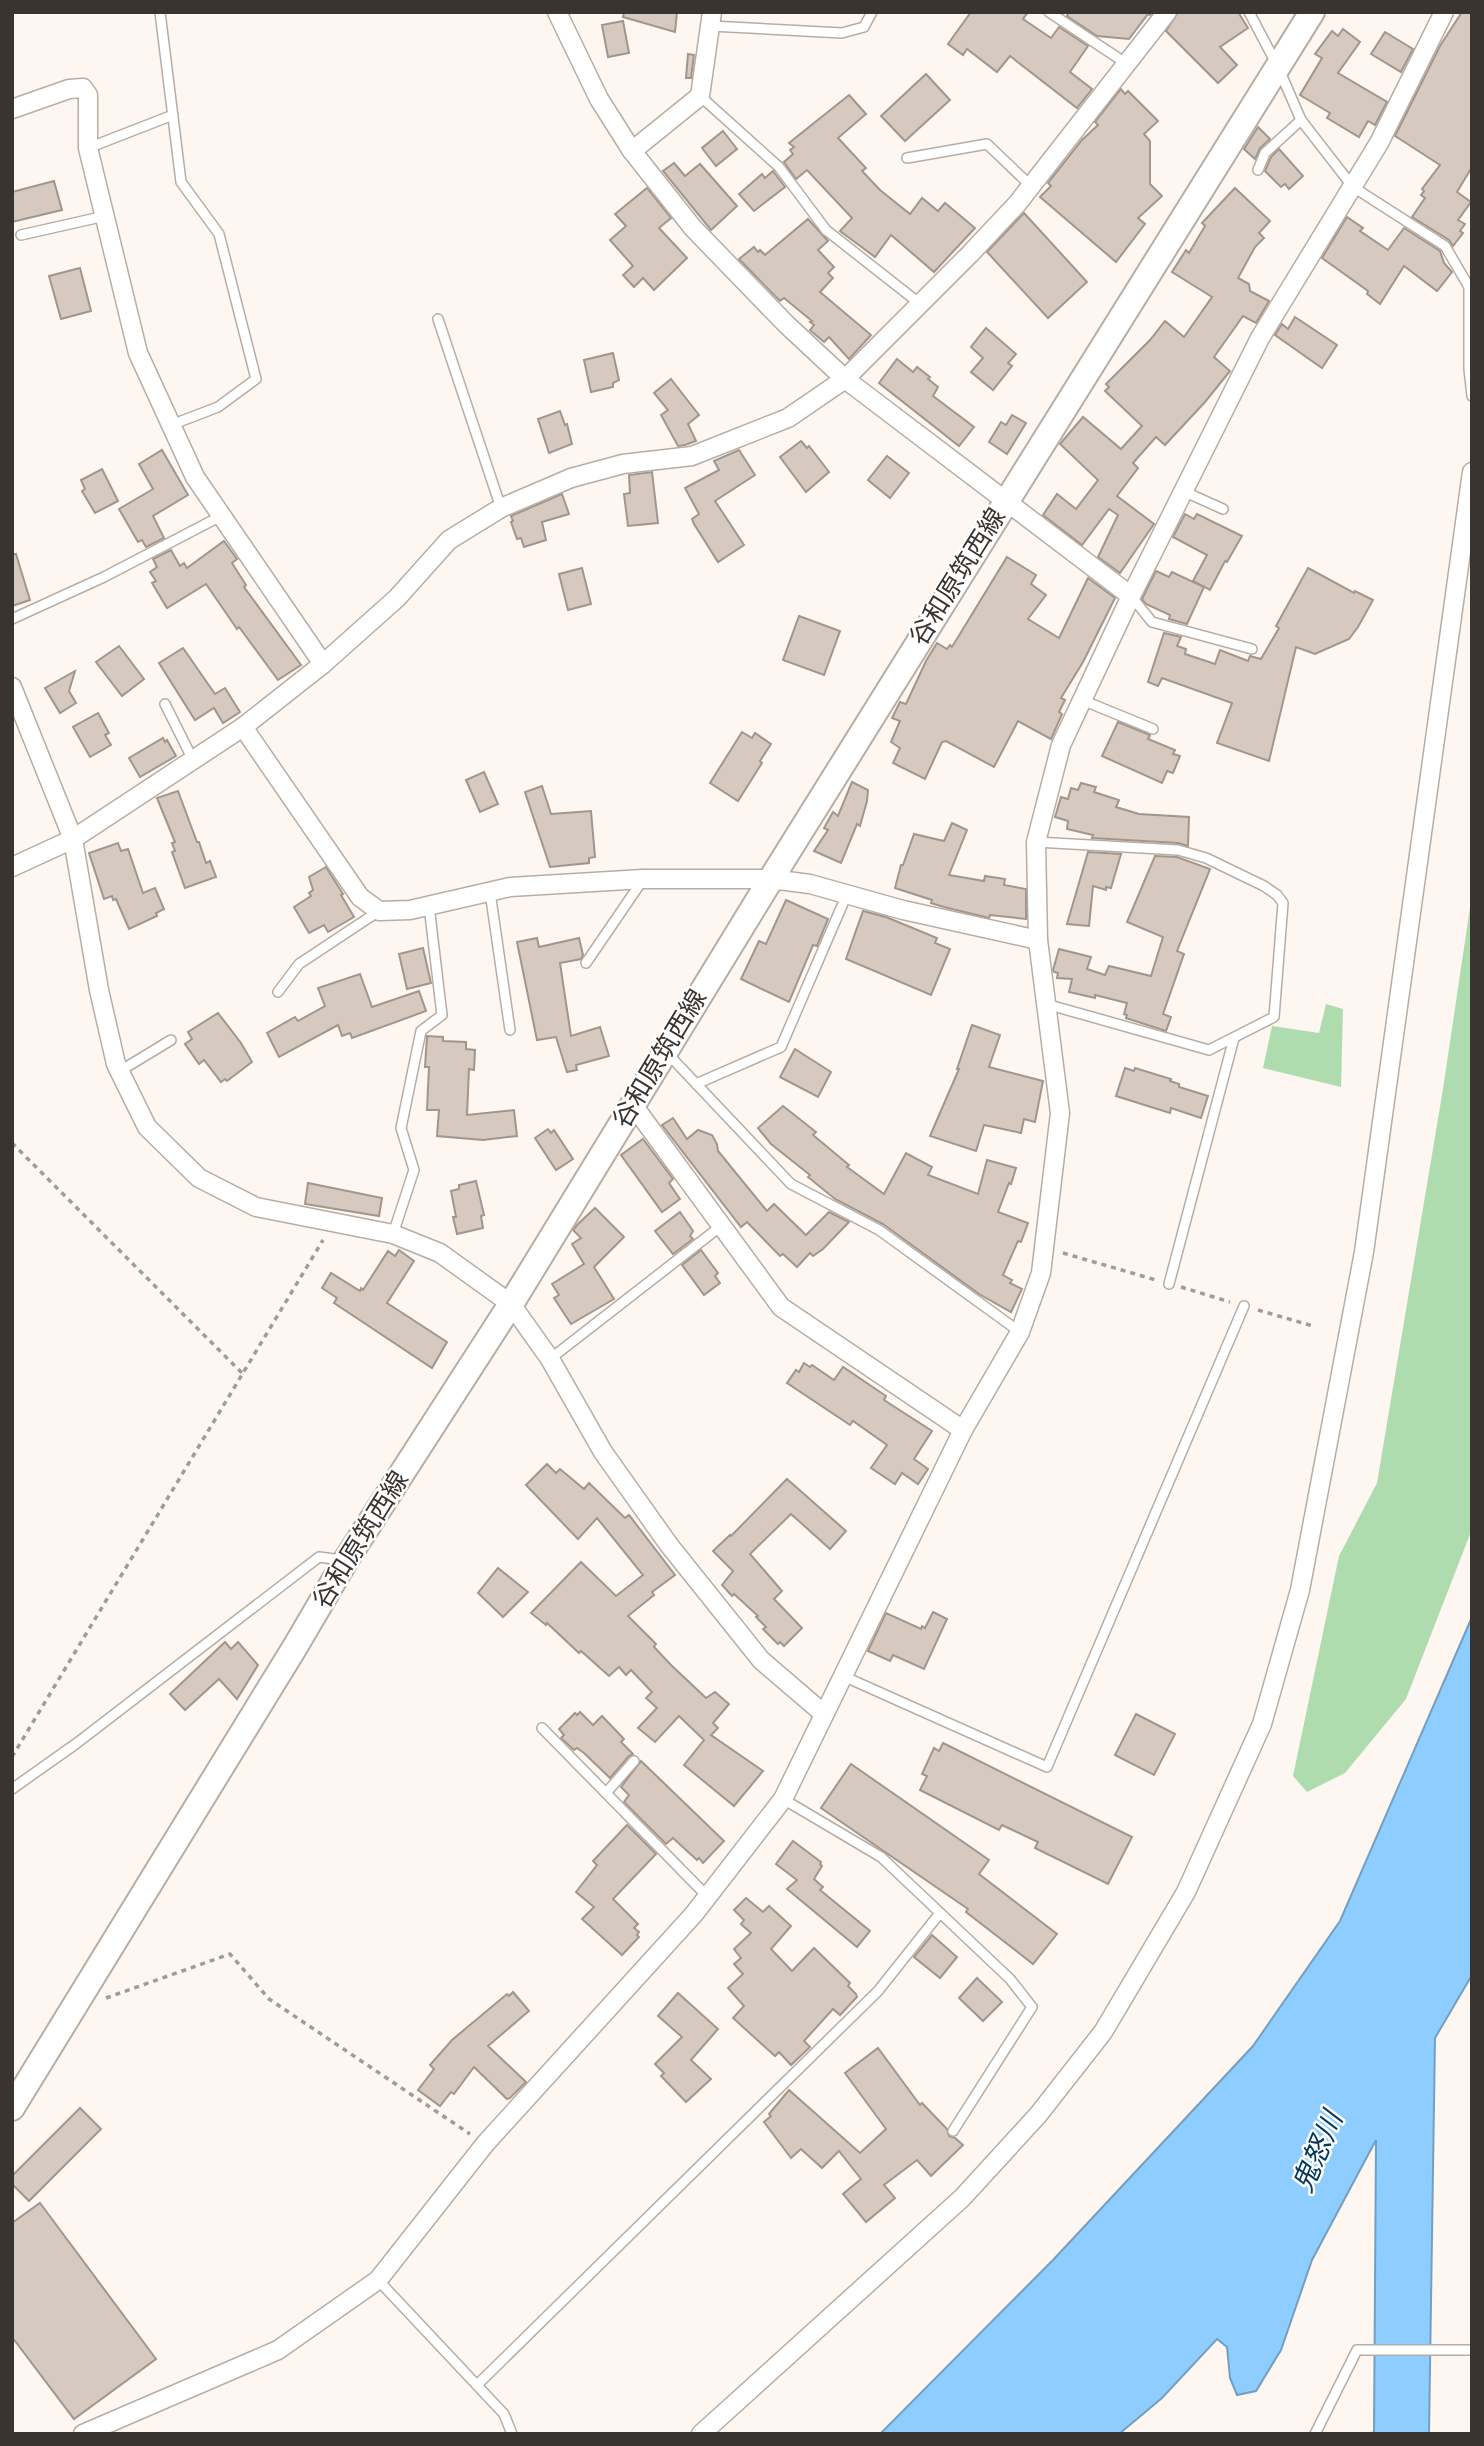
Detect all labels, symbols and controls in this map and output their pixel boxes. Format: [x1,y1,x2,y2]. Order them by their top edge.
street label: 谷和原筑西線 [903,502,1013,652]
street label: 谷和原筑西線 [606,984,714,1134]
street label: 谷和原筑西線 [306,1465,416,1615]
water label: 鬼怒川 [1286,2104,1351,2197]

